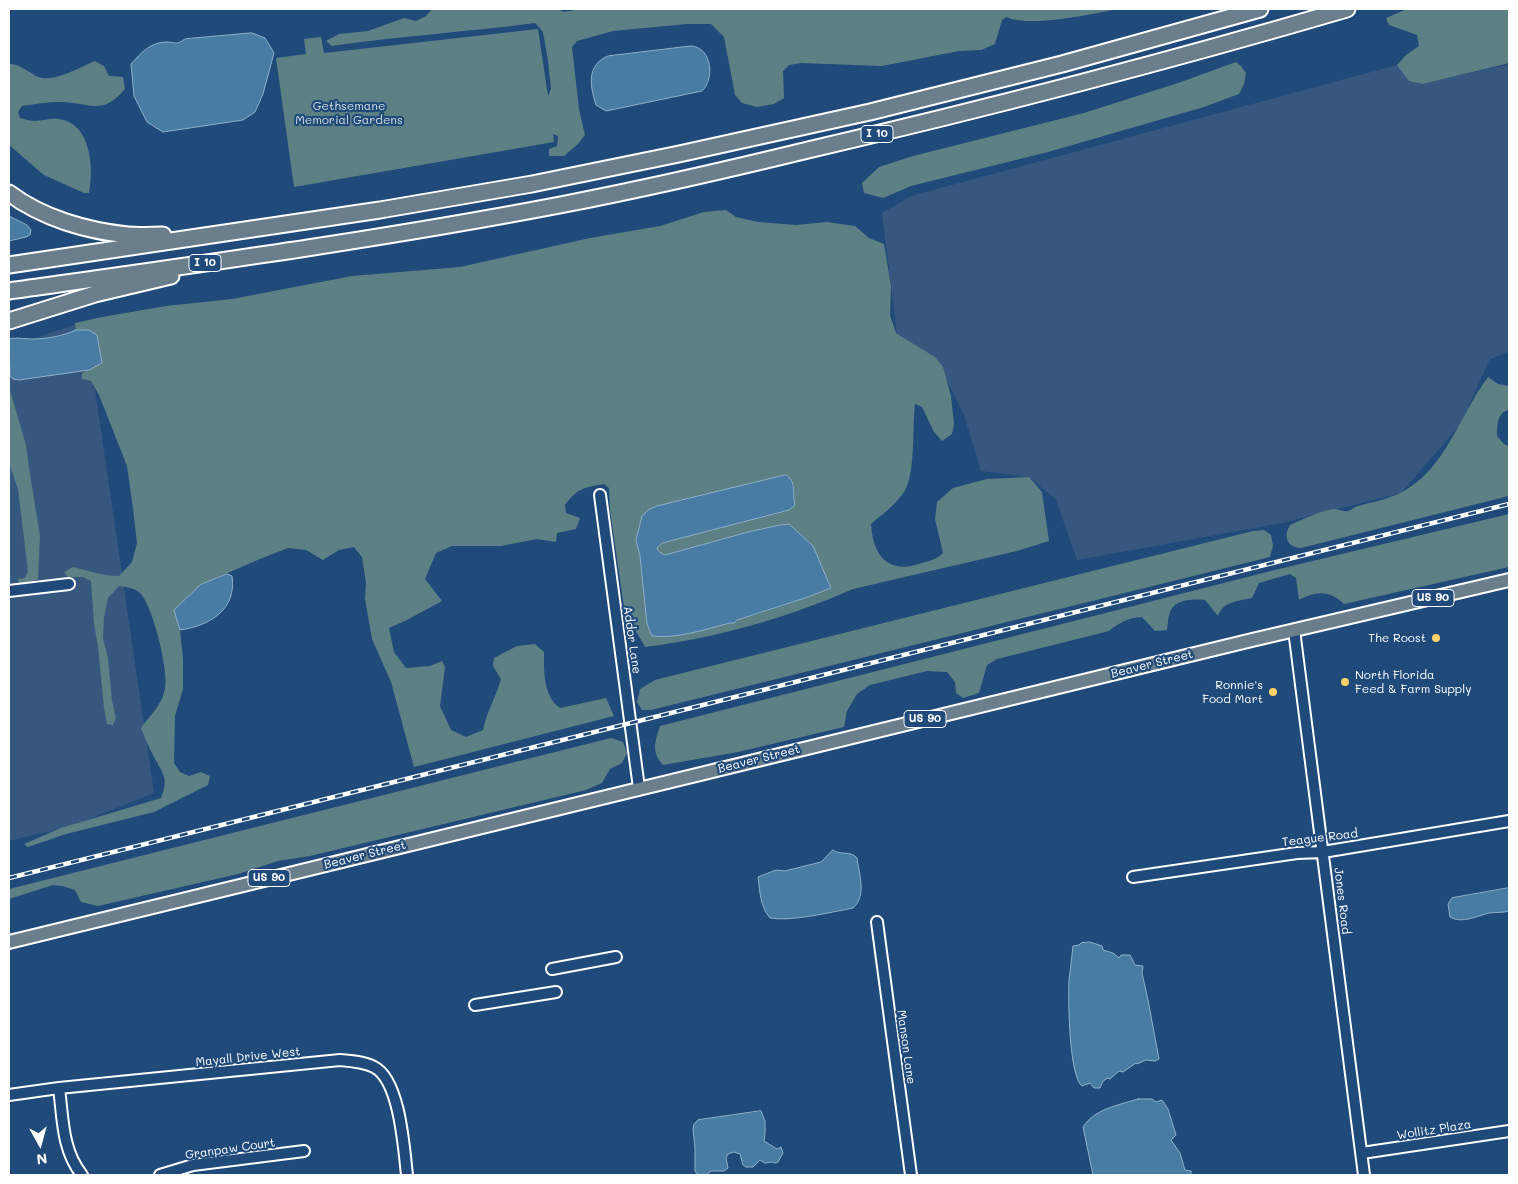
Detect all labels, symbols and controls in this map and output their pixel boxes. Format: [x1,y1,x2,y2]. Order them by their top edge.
park label: Gethsemane Memorial Gardens [295,99,403,127]
road number: I 10 [861,126,893,142]
road number: I 10 [189,254,221,272]
road number: US 90 [1412,590,1454,606]
street label: Addor Lane [620,605,644,675]
place label: The Roost [1368,631,1426,645]
marker: The Roost [1430,632,1442,644]
street label: Beaver Street [1109,647,1195,681]
place label: North Florida Feed & Farm Supply [1355,668,1472,696]
marker: North Florida Feed & Farm Supply [1339,676,1351,688]
place label: Ronnie's Food Mart [1202,678,1263,706]
marker: Ronnie's Food Mart [1267,686,1279,698]
road number: US 90 [904,711,946,728]
street label: Beaver Street [716,742,802,776]
street label: Teague Road [1281,826,1359,850]
street label: Beaver Street [322,838,408,872]
street label: Jones Road [1331,867,1353,935]
road number: US 90 [248,870,290,886]
street label: Manson Lane [894,1009,918,1085]
street label: Mayall Drive West [195,1044,301,1070]
street label: Wollitz Plaza [1396,1117,1472,1143]
north arrow [15,1119,65,1169]
street label: Granpaw Court [184,1136,276,1162]
text: N [35,1149,48,1169]

